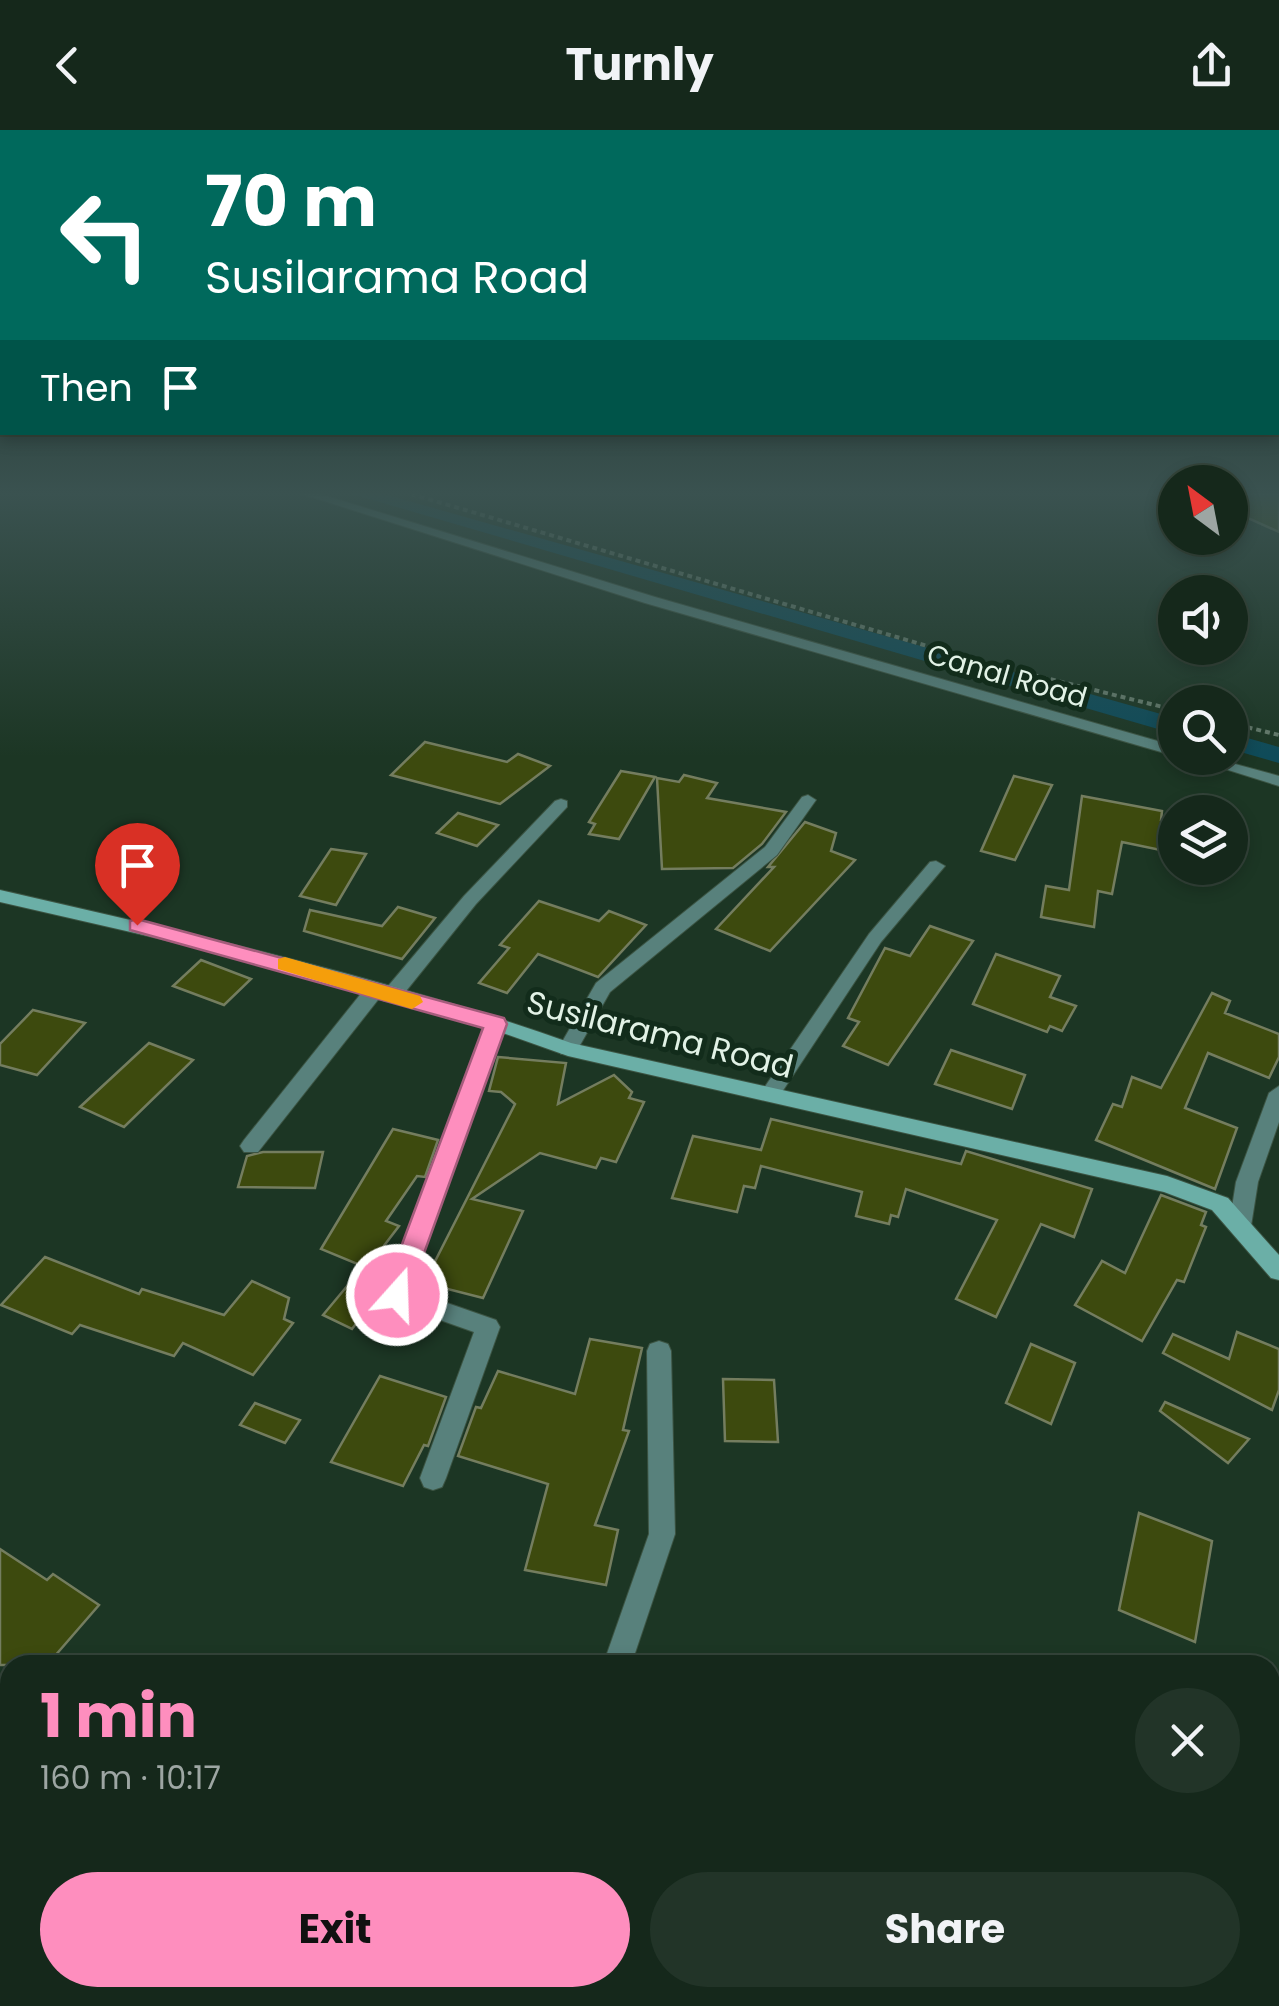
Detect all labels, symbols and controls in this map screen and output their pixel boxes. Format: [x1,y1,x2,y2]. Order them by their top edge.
text: Turnly [565,33,714,96]
icon: back [40,38,95,93]
icon: share [1184,38,1239,93]
text: 70 m [205,152,377,251]
icon: left [40,170,170,300]
text: Susilarama Road [205,246,589,309]
icon: arrive [153,360,208,415]
text: Then [40,361,133,414]
north arrow [1158,465,1248,555]
map controls [1158,465,1248,885]
button: sound [1158,575,1248,665]
street label: Canal Road [923,635,1091,717]
button: search [1158,685,1248,775]
button: layers [1158,795,1248,885]
pin [95,823,180,926]
icon: arrive [110,838,165,893]
street label: Susilarama Road [522,979,798,1089]
position arrow [345,1243,449,1347]
text: 1 min [40,1674,197,1758]
button: close [1135,1688,1240,1793]
text: 160 m · 10:17 [40,1755,221,1800]
button: Exit [40,1872,630,1987]
button: Share [650,1872,1240,1987]

